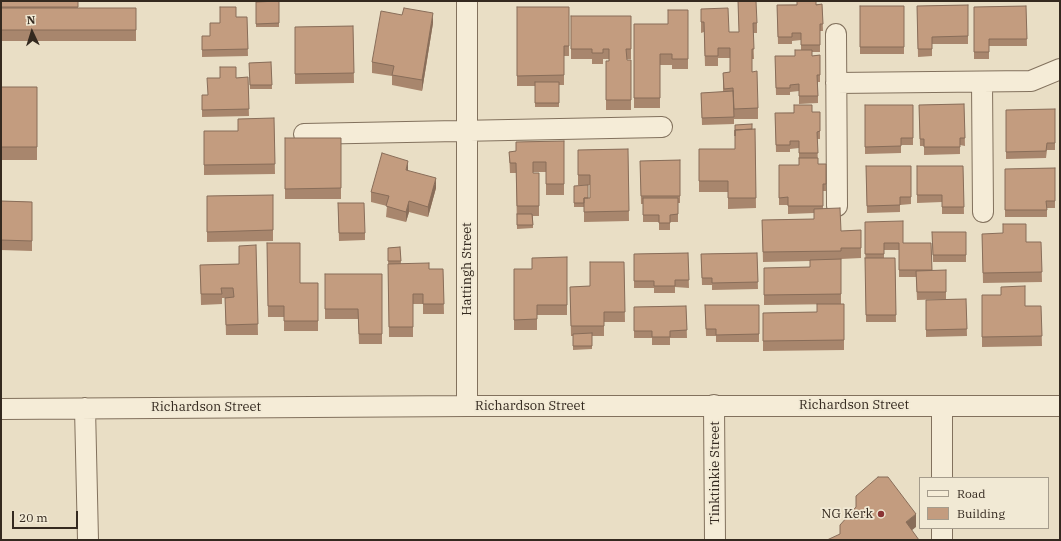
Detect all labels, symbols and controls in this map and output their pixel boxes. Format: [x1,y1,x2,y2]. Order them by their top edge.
north arrow [12,12,52,52]
text: N [26,13,36,27]
street label: Hattingh Street [459,222,475,316]
street label: Richardson Street [799,397,909,413]
street label: Richardson Street [475,398,585,414]
street label: Richardson Street [151,399,261,415]
street label: Tinktinkie Street [707,421,723,525]
legend [919,477,1049,529]
text: Road [957,486,986,501]
scale bar [14,503,80,529]
place label: NG Kerk [821,506,873,522]
text: Building [957,506,1005,521]
marker: NG Kerk [876,509,886,519]
text: 20 m [19,510,48,525]

